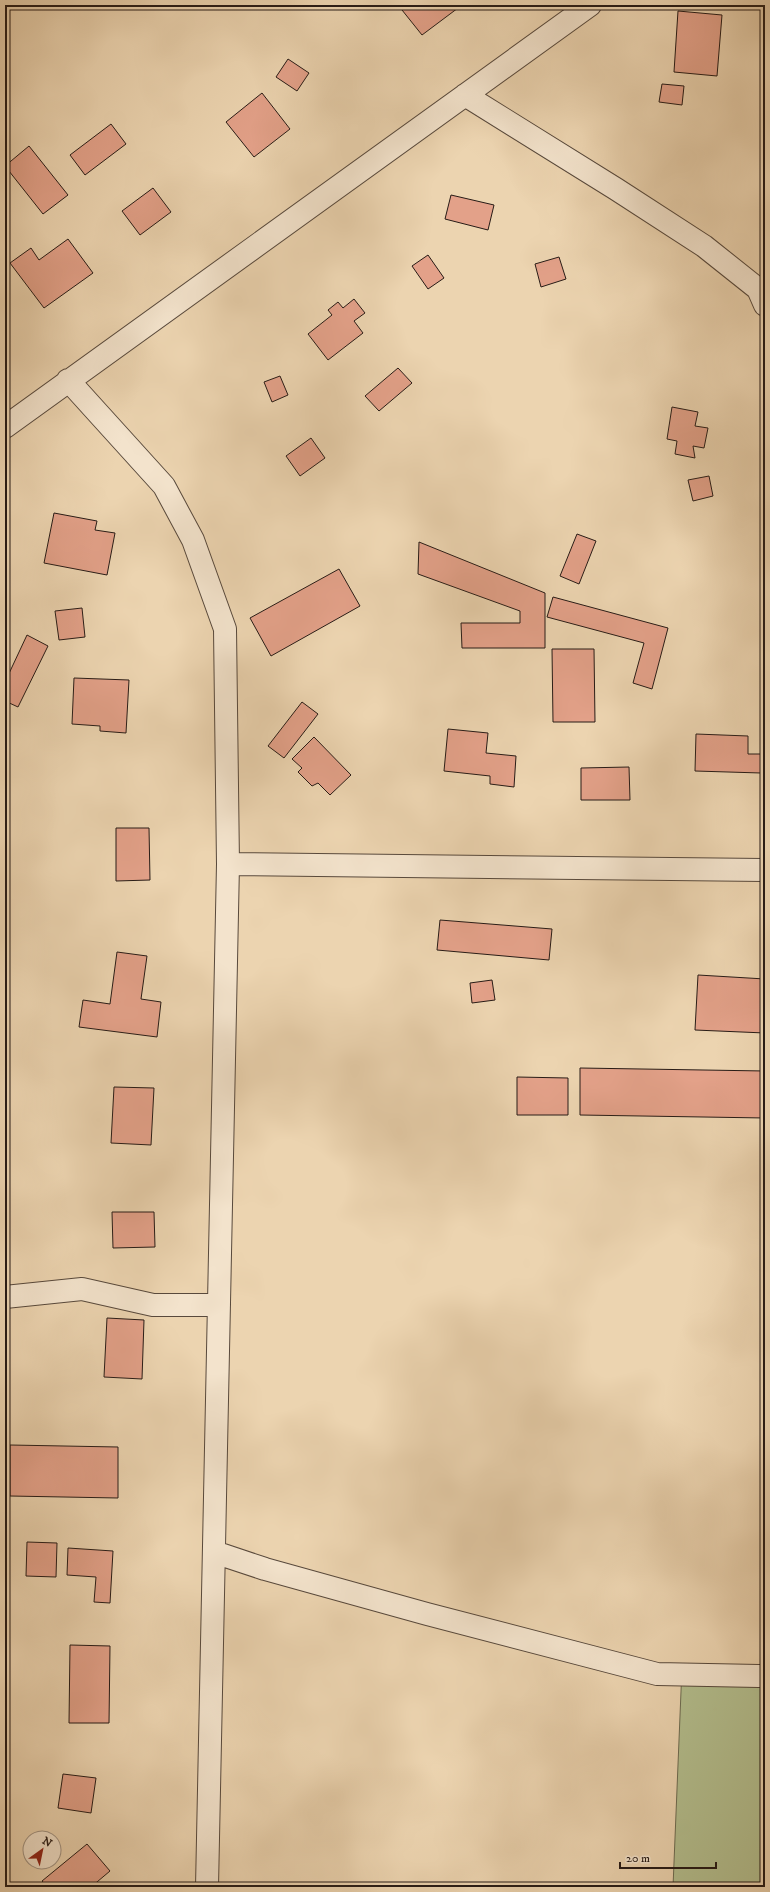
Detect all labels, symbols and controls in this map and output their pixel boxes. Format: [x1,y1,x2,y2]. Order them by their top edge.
north arrow [22,1830,62,1870]
text: N [39,1834,55,1851]
scale bar [620,1844,716,1870]
text: 20 m [626,1851,650,1866]

